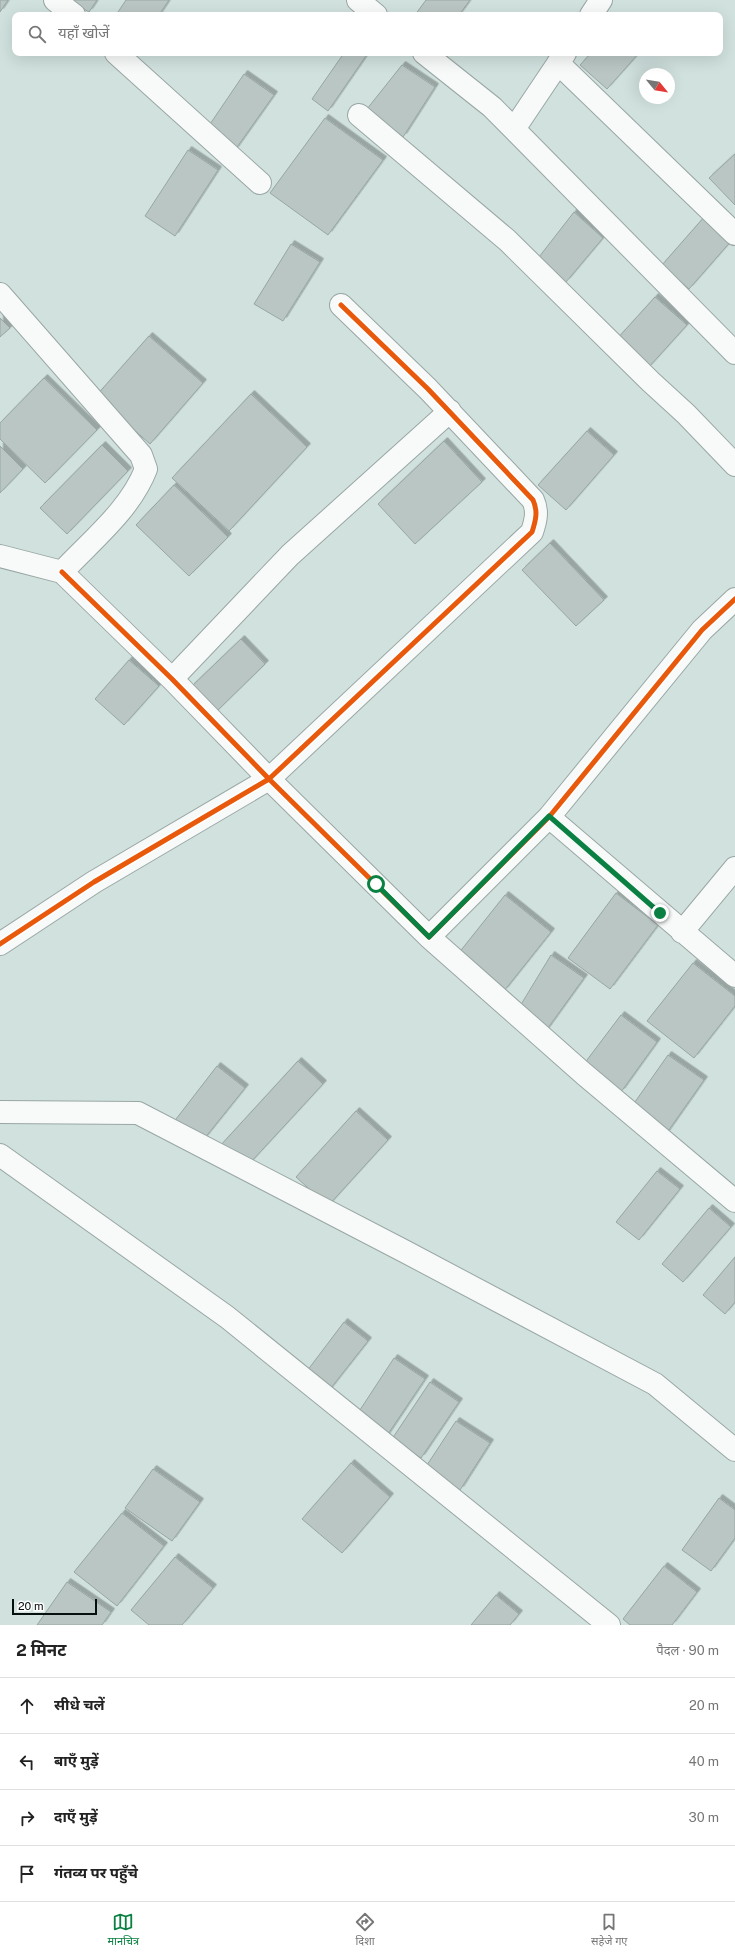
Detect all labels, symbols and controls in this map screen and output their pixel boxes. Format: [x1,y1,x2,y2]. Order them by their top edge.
search box [12,12,723,56]
icon: search [26,23,48,45]
text: यहाँ खोजें [58,24,109,41]
north arrow [639,68,675,104]
route start [367,875,385,893]
route end [651,904,669,922]
scale bar [12,1597,97,1616]
text: 20 m [18,1600,43,1612]
text: 2 मिनट [16,1640,66,1660]
text: पैदल · 90 m [656,1643,719,1658]
icon: ahead [16,1695,38,1717]
text: सीधे चलें [54,1696,105,1713]
text: 20 m [689,1698,719,1713]
icon: left [16,1751,38,1773]
text: बाएँ मुड़ें [54,1752,99,1769]
text: 40 m [688,1754,719,1769]
icon: right [16,1807,38,1829]
text: दाएँ मुड़ें [54,1808,98,1825]
text: 30 m [689,1810,719,1825]
icon: arrive [16,1863,38,1885]
text: गंतव्य पर पहुँचे [54,1864,138,1881]
tab: मानचित्र [108,1911,139,1949]
tab: दिशा [354,1911,376,1949]
tab: सहेजे गए [591,1911,627,1949]

